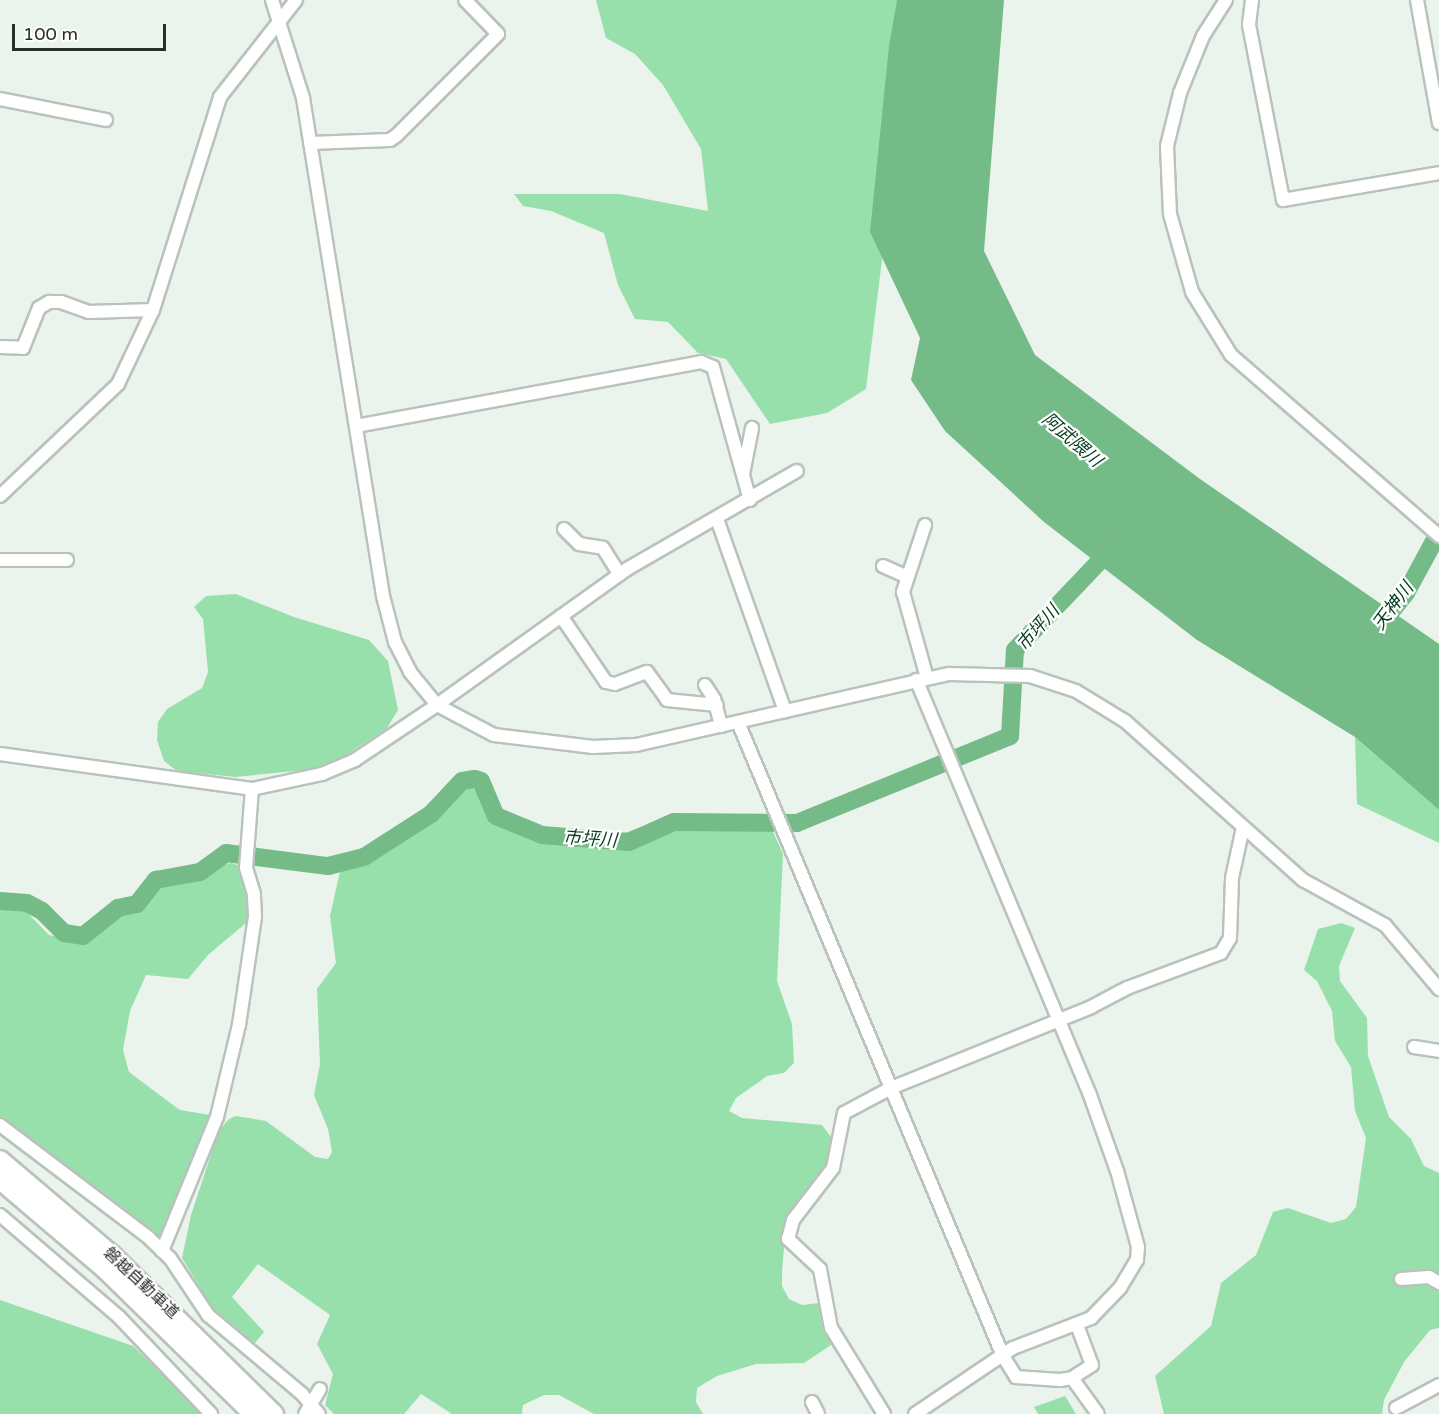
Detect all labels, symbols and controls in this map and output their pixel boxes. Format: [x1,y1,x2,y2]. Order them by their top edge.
scale bar [15,12,170,50]
text: 100 m [23,23,78,45]
water label: 阿武隈川 [1038,408,1106,472]
water label: 天神川 [1368,578,1418,634]
water label: 市坪川 [1012,601,1064,655]
water label: 市坪川 [562,826,618,852]
street label: 磐越自動車道 [99,1243,183,1323]

